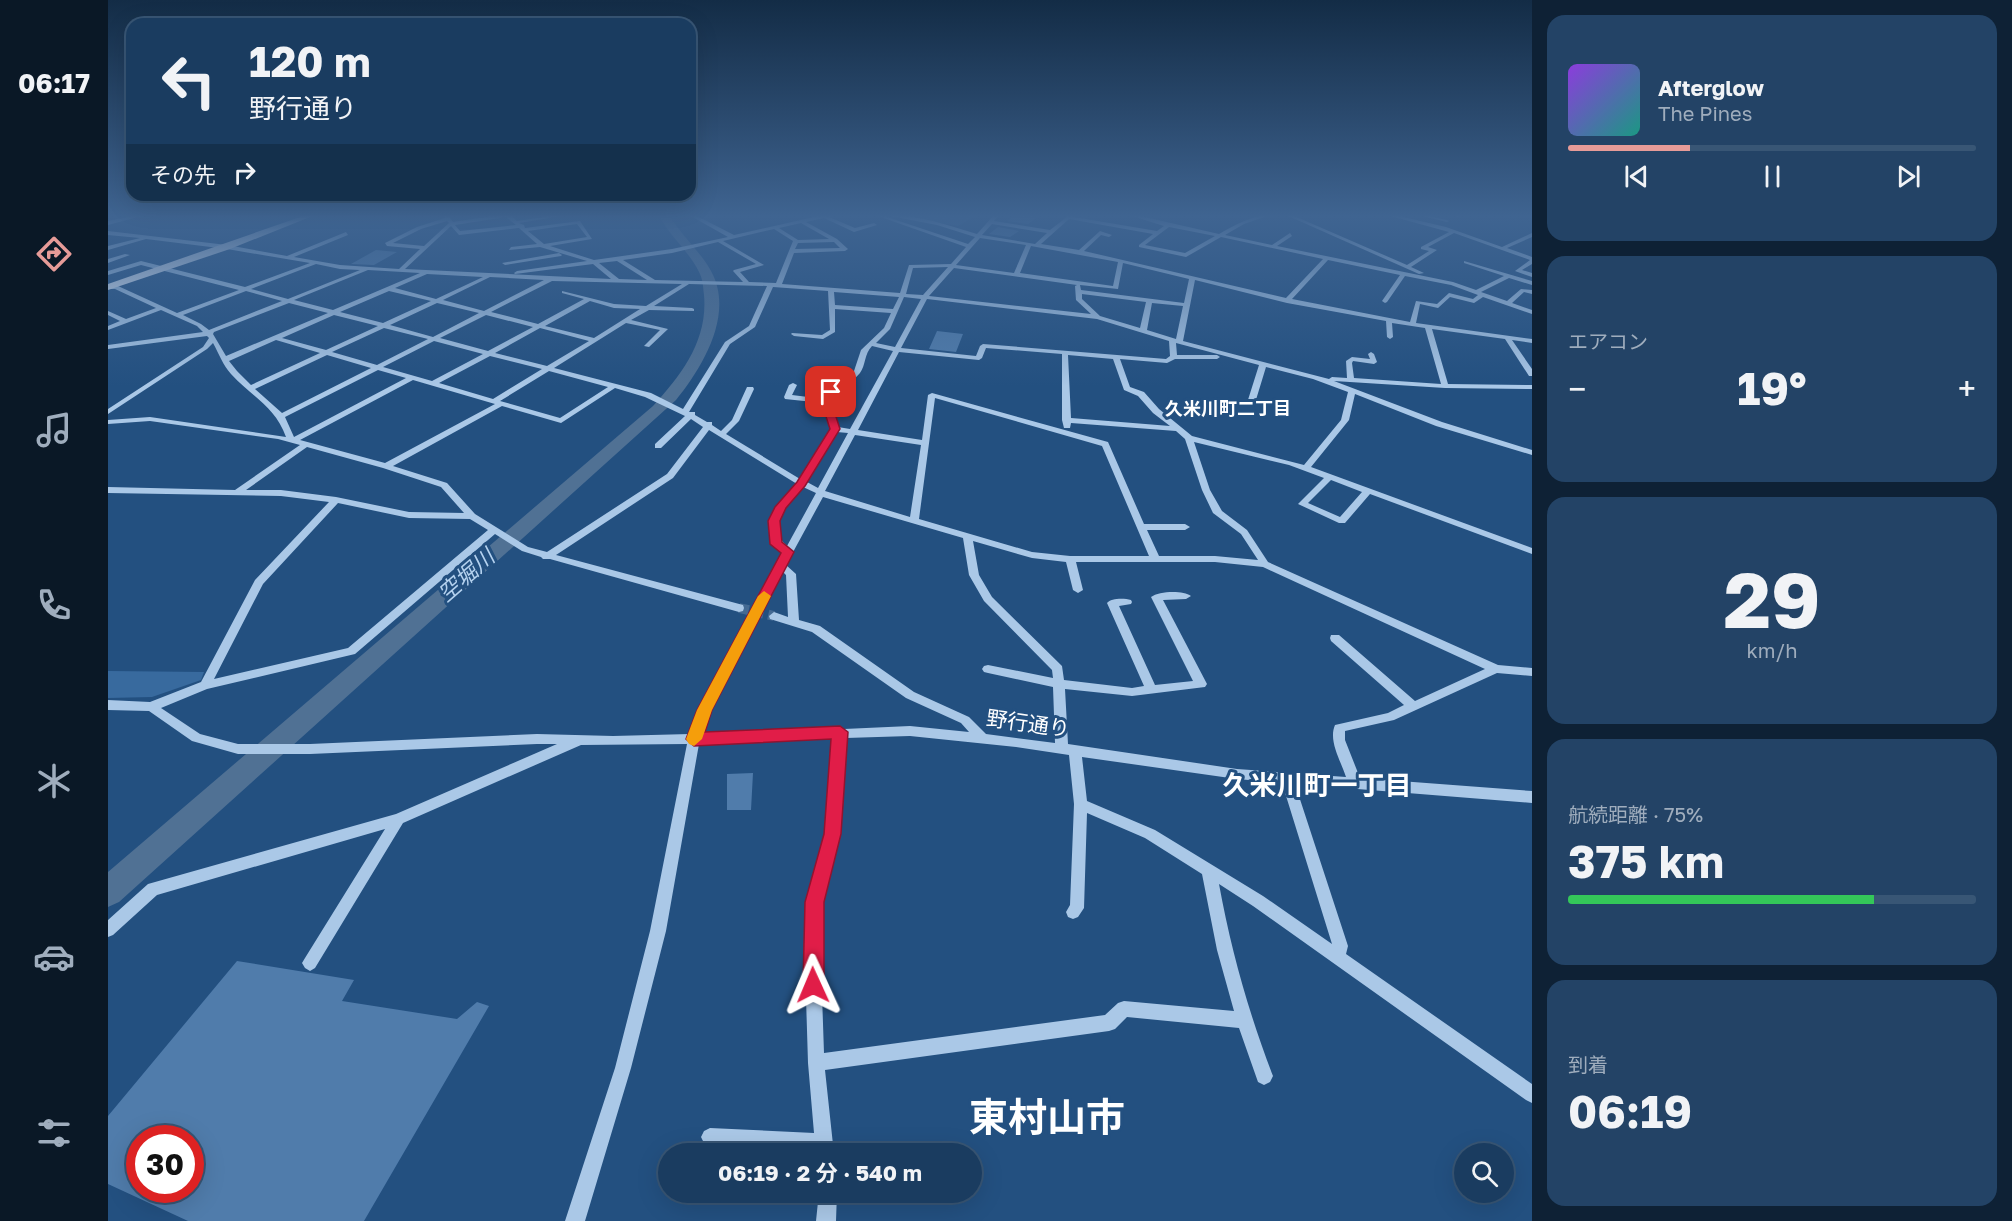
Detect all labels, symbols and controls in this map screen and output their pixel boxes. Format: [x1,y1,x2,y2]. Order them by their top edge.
text: 120 m [249,36,371,86]
icon: left [150,42,228,120]
text: 06:17 [18,67,90,99]
text: Afterglow [1658,74,1764,101]
text: 野行通り [249,92,357,124]
text: The Pines [1658,101,1752,125]
icon: right [228,156,261,189]
icon: previous [1620,160,1653,193]
icon: pause [1756,160,1789,193]
icon: next [1892,160,1925,193]
text: その先 [150,161,216,188]
icon: directions [33,233,75,275]
text: エアコン [1568,329,1648,353]
text: 19° [1737,361,1807,415]
pin [805,366,856,417]
text: − [1568,369,1586,408]
text: + [1958,369,1976,408]
icon: arrive [814,375,847,408]
district label: 久米川町二丁目 [1165,397,1291,419]
icon: music [33,409,75,451]
water label: 空堀川 [432,541,501,606]
text: 29 [1723,552,1821,645]
icon: phone [33,584,75,626]
text: km/h [1747,638,1797,662]
street label: 野行通り [985,704,1072,742]
icon: climate [33,760,75,802]
district label: 久米川町一丁目 [1223,769,1412,801]
text: 航続距離 · 75% [1568,802,1703,826]
text: 375 km [1568,834,1724,888]
icon: car [33,936,75,978]
position arrow [781,953,845,1017]
text: 到着 [1568,1052,1608,1076]
text: 06:19 [1568,1084,1692,1138]
district label: 東村山市 [969,1093,1125,1140]
icon: filters [33,1112,75,1154]
speed limit sign: 30 [126,1125,204,1203]
map controls [1454,1143,1514,1203]
button: search [1454,1143,1514,1203]
text: 06:19 · 2 分 · 540 m [718,1159,922,1186]

